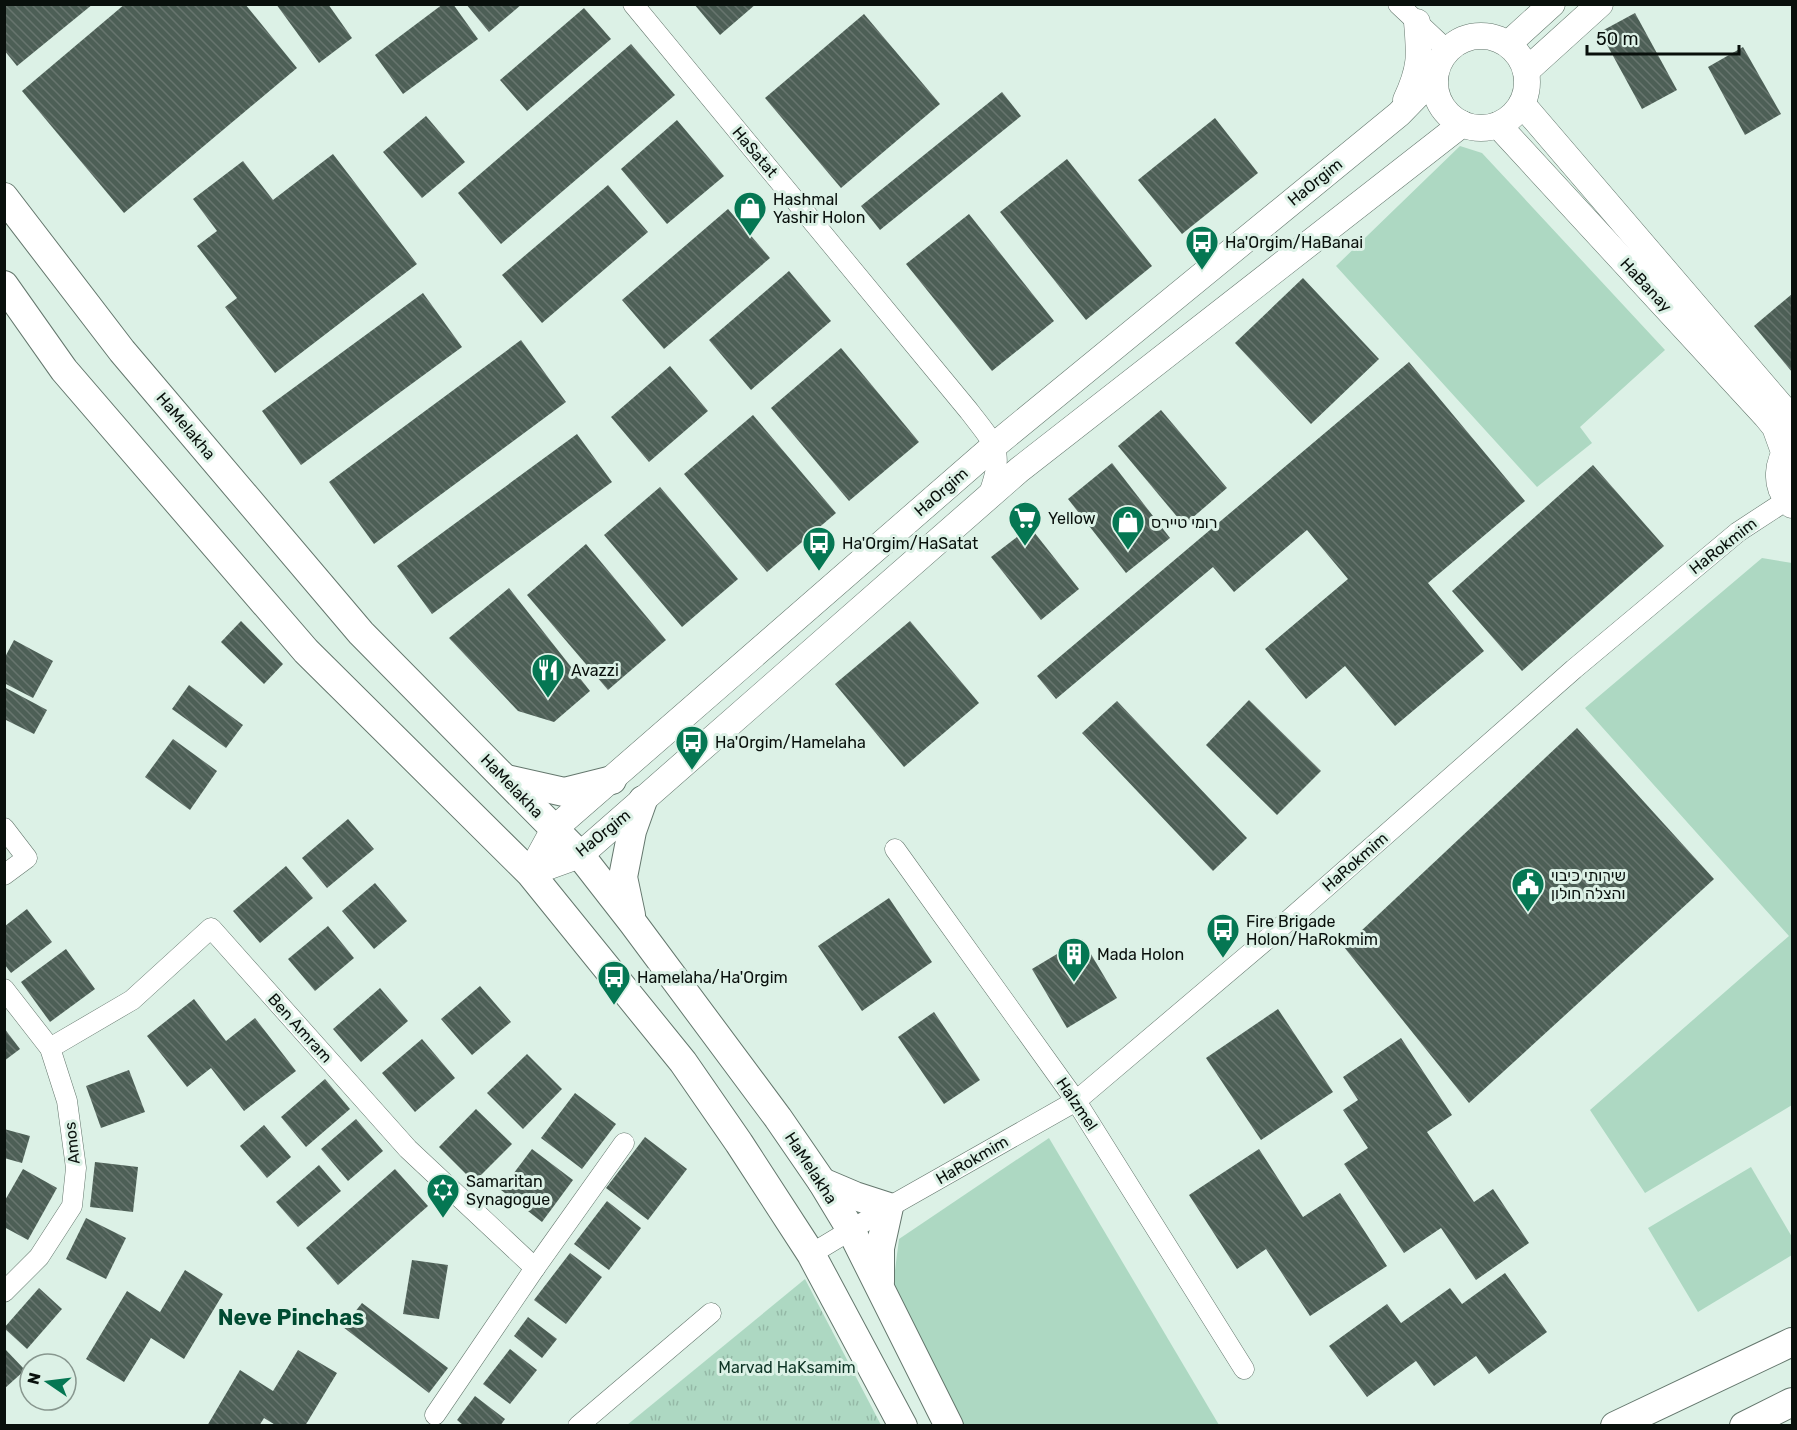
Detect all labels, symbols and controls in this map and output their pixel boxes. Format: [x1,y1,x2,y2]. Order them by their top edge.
scale bar [1587,18,1738,56]
text: 50 m [1596,28,1639,50]
street label: HaSatat [728,123,782,181]
street label: HaOrgim [1284,154,1346,210]
shop icon: Hashmal Yashir Holon [732,190,768,237]
place label: Hashmal Yashir Holon [773,190,865,227]
bus stop icon: Ha'Orgim/HaBanai [1184,224,1220,271]
place label: Ha'Orgim/HaBanai [1225,233,1363,252]
street label: HaBanay [1616,254,1676,316]
street label: HaMelakha [153,389,219,463]
street label: HaOrgim [910,464,972,520]
supermarket icon: Yellow [1007,500,1043,547]
shop icon: רומי טיירס [1110,504,1146,551]
place label: Yellow [1048,509,1096,528]
place label: רומי טיירס [1151,513,1217,532]
street label: HaRokmim [1685,514,1761,578]
bus stop icon: Ha'Orgim/HaSatat [801,525,837,572]
place label: Ha'Orgim/HaSatat [842,534,978,553]
restaurant icon: Avazzi [530,652,566,699]
place label: Avazzi [571,661,619,680]
bus stop icon: Ha'Orgim/Hamelaha [674,724,710,771]
place label: Ha'Orgim/Hamelaha [715,733,866,752]
street label: HaMelakha [477,750,547,822]
street label: HaOrgim [572,805,634,861]
street label: HaRokmim [1318,828,1392,896]
public building icon: שירותי כיבוי והצלה חולון [1510,866,1546,913]
place label: שירותי כיבוי והצלה חולון [1551,866,1626,903]
bus stop icon: Fire Brigade Holon/HaRokmim [1205,912,1241,959]
place label: Fire Brigade Holon/HaRokmim [1246,912,1378,949]
building icon: Mada Holon [1056,936,1092,983]
place label: Mada Holon [1097,945,1184,964]
bus stop icon: Hamelaha/Ha'Orgim [596,959,632,1006]
place label: Hamelaha/Ha'Orgim [637,968,788,987]
street label: Ben Amram [264,989,336,1067]
street label: HaIzmel [1052,1074,1102,1134]
street label: Amos [60,1121,84,1165]
street label: HaMelakha [781,1129,841,1207]
street label: HaRokmim [932,1132,1012,1188]
synagogue icon: Samaritan Synagogue [425,1172,461,1219]
place label: Samaritan Synagogue [466,1172,550,1209]
district label: Neve Pinchas [218,1304,364,1331]
north arrow [18,1352,78,1412]
park label: Marvad HaKsamim [718,1358,856,1377]
text: N [23,1371,45,1386]

